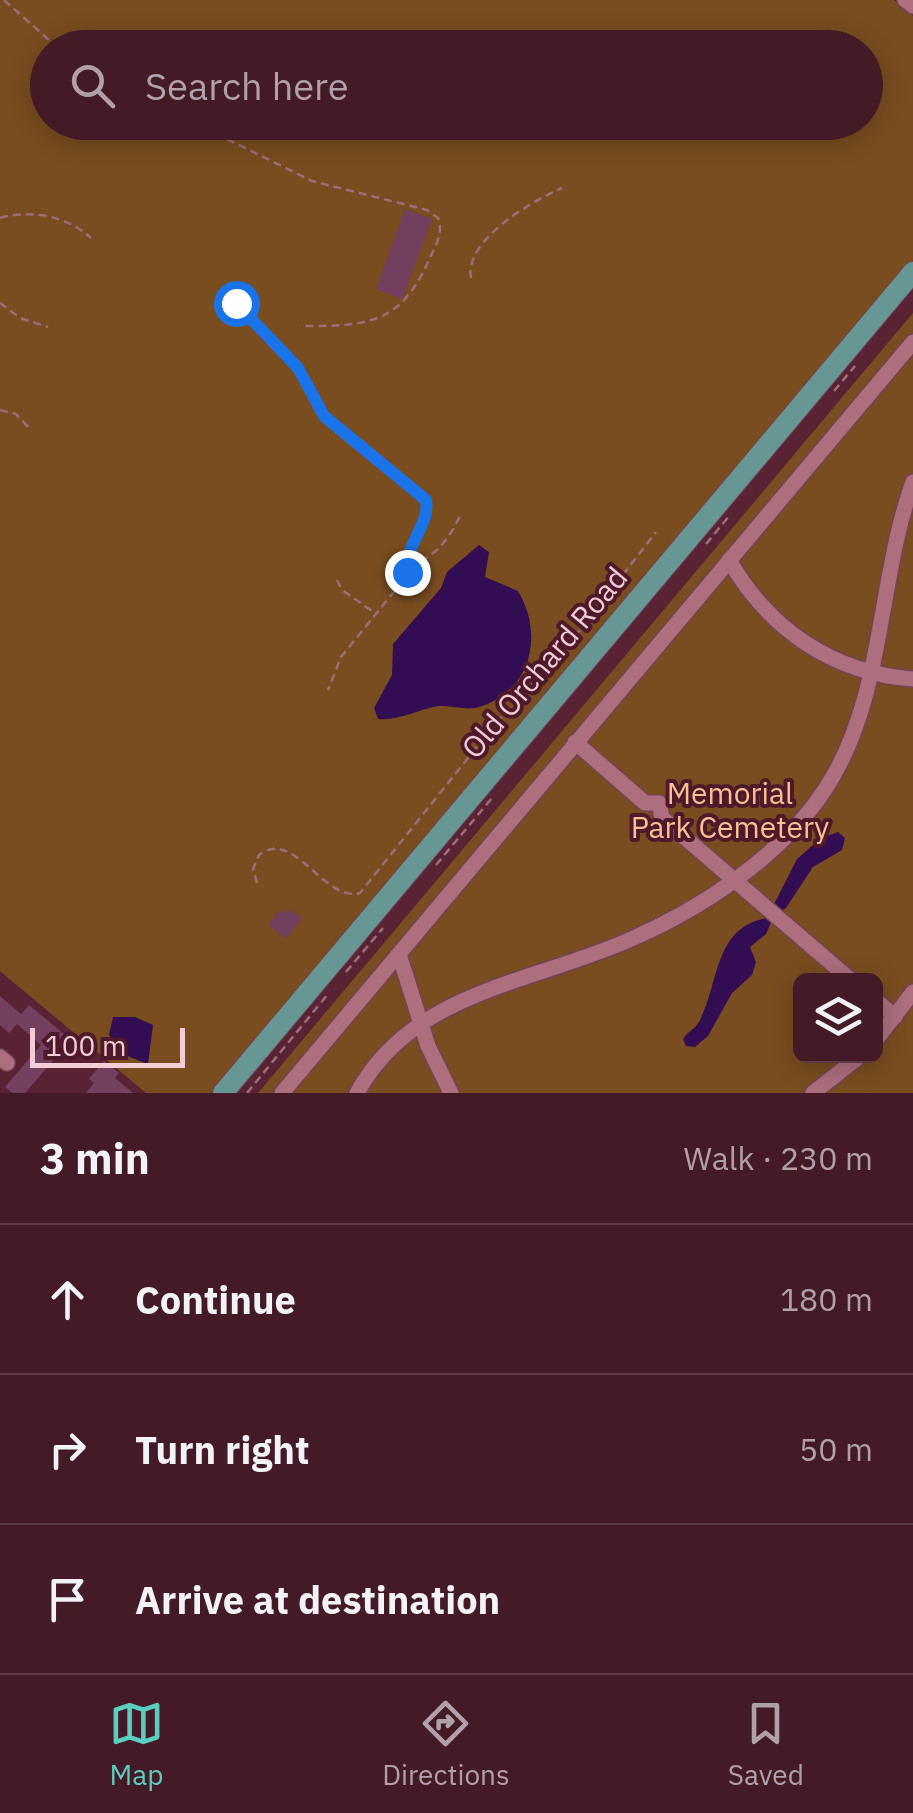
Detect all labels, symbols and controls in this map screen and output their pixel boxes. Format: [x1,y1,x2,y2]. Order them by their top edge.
search box [30,30,883,140]
icon: search [65,58,120,113]
text: Search here [145,61,349,110]
route start [214,281,260,327]
route end [385,550,431,596]
street label: Old Orchard Road [452,558,635,766]
park label: Memorial Park Cemetery [631,773,829,846]
map controls [793,973,883,1063]
button: layers [793,973,883,1063]
scale bar [30,1023,185,1068]
text: 100 m [45,1027,126,1064]
text: 3 min [40,1131,150,1186]
text: Walk · 230 m [684,1137,873,1179]
icon: ahead [40,1272,95,1327]
text: Continue [135,1275,296,1324]
text: 180 m [780,1278,873,1320]
icon: right [40,1422,95,1477]
text: Turn right [135,1425,310,1474]
text: 50 m [799,1428,873,1470]
icon: arrive [40,1572,95,1627]
text: Arrive at destination [135,1575,500,1624]
tab: Map [109,1696,164,1793]
tab: Directions [382,1696,510,1793]
tab: Saved [728,1696,804,1793]

